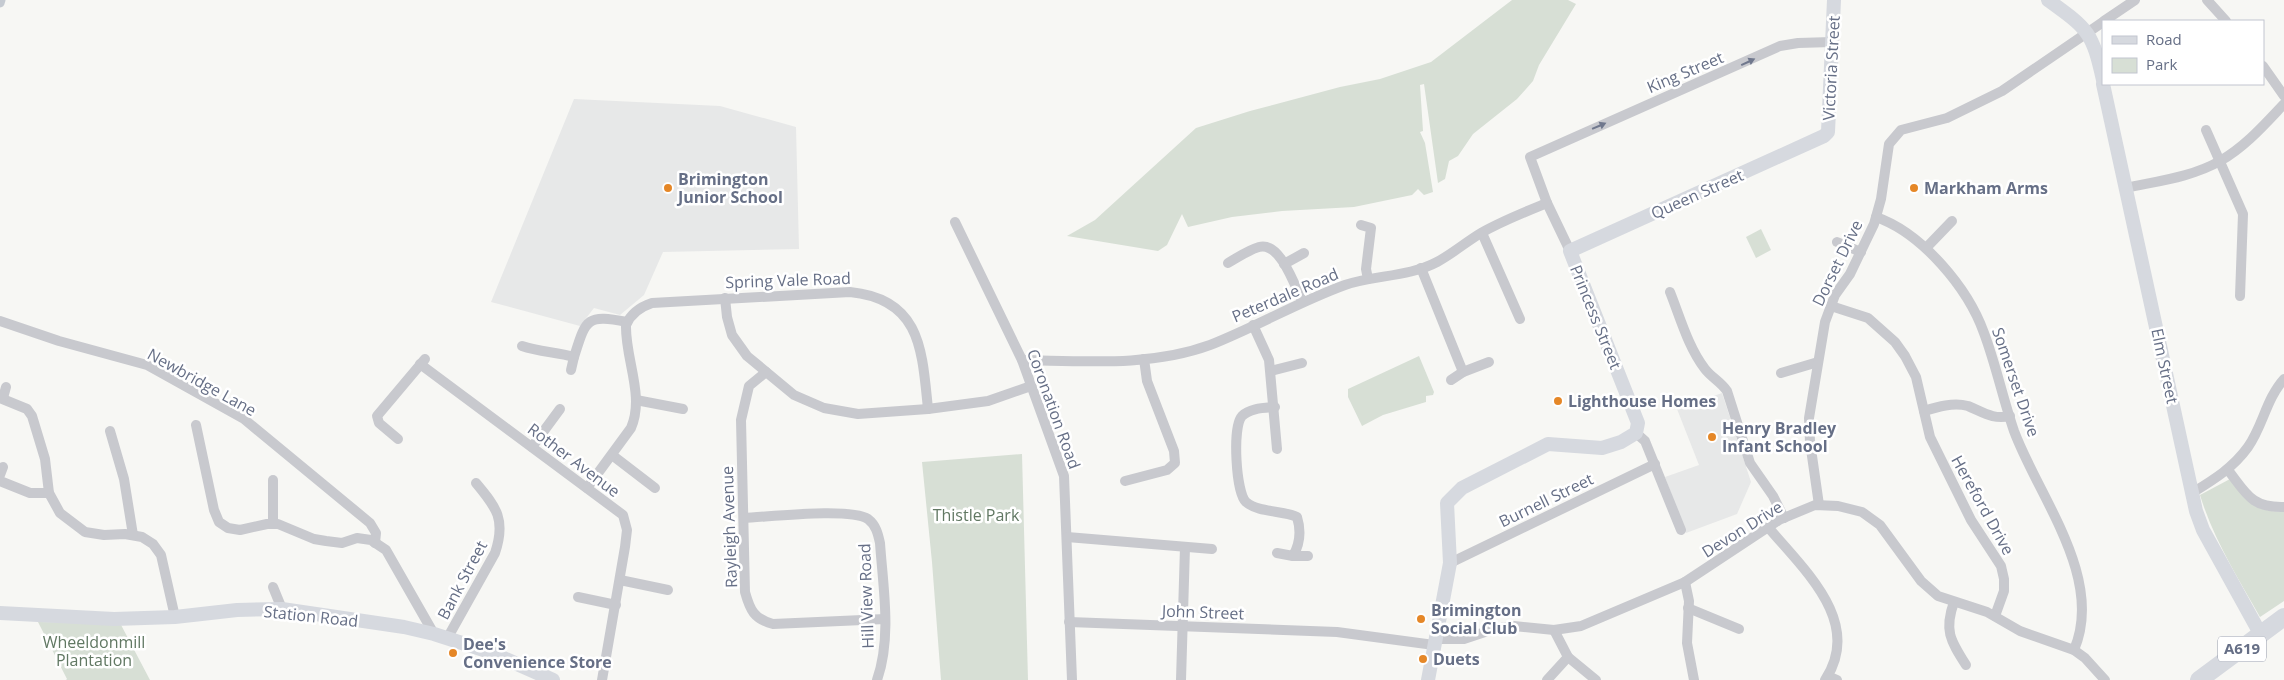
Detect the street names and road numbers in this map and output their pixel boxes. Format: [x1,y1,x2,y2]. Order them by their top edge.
street label: Victoria Street [1817,15,1845,121]
street label: King Street [1643,46,1727,98]
street label: Queen Street [1647,164,1747,224]
street label: Dorset Drive [1807,216,1867,310]
street label: Princess Street [1565,262,1627,373]
street label: Peterdale Road [1228,263,1342,327]
street label: Spring Vale Road [725,267,851,293]
street label: Somerset Drive [1987,324,2045,440]
street label: Elm Street [2146,326,2184,406]
street label: Newbridge Lane [144,343,260,421]
street label: Coronation Road [1022,346,1086,472]
street label: Rother Avenue [523,418,625,502]
street label: Hereford Drive [1946,451,2020,559]
street label: Rayleigh Avenue [716,466,742,588]
street label: Burnell Street [1495,468,1597,532]
street label: Devon Drive [1697,495,1787,563]
street label: Bank Street [432,536,492,623]
street label: Hill View Road [853,543,879,649]
street label: John Street [1159,599,1245,624]
street label: Station Road [263,600,359,632]
road number: A619 [2218,636,2266,662]

